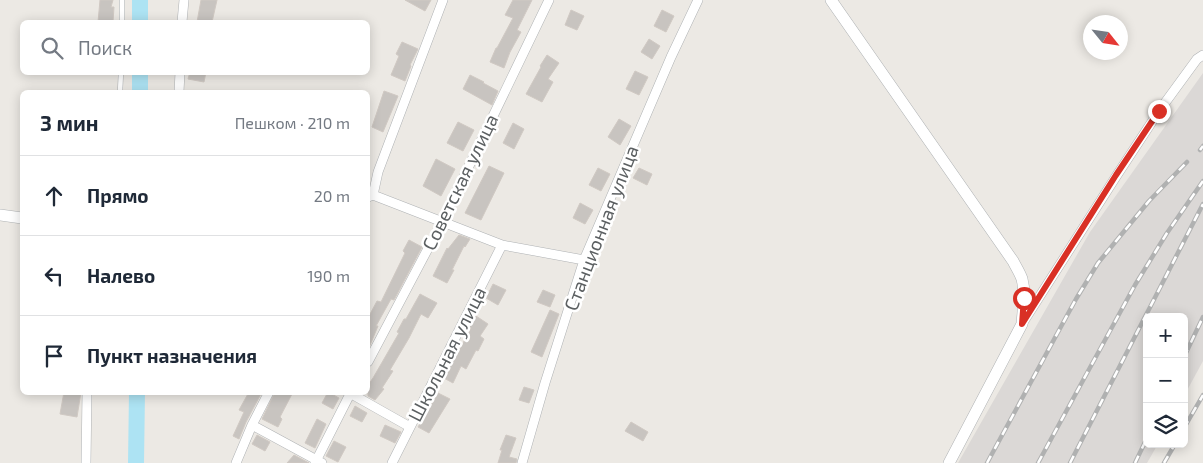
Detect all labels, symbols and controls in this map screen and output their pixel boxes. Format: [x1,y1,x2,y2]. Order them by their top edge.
north arrow [1083,15,1128,60]
search box [20,20,370,75]
icon: search [38,34,66,62]
text: Поиск [78,36,132,59]
route end [1148,100,1171,123]
text: 3 мин [40,110,98,135]
street label: Советская улица [417,110,503,254]
text: Пешком · 210 m [235,113,350,132]
street label: Станционная улица [558,142,644,314]
icon: ahead [40,182,68,210]
text: Прямо [87,184,149,207]
text: 20 m [314,186,350,205]
icon: left [40,262,68,290]
text: Налево [87,264,155,287]
text: 190 m [307,266,350,285]
street label: Школьная улица [403,283,491,425]
route start [1013,287,1036,310]
map controls [1143,313,1188,448]
button: + [1143,313,1188,358]
icon: arrive [40,342,68,370]
text: Пункт назначения [87,344,257,367]
button: − [1143,358,1188,403]
button: layers [1143,403,1188,448]

